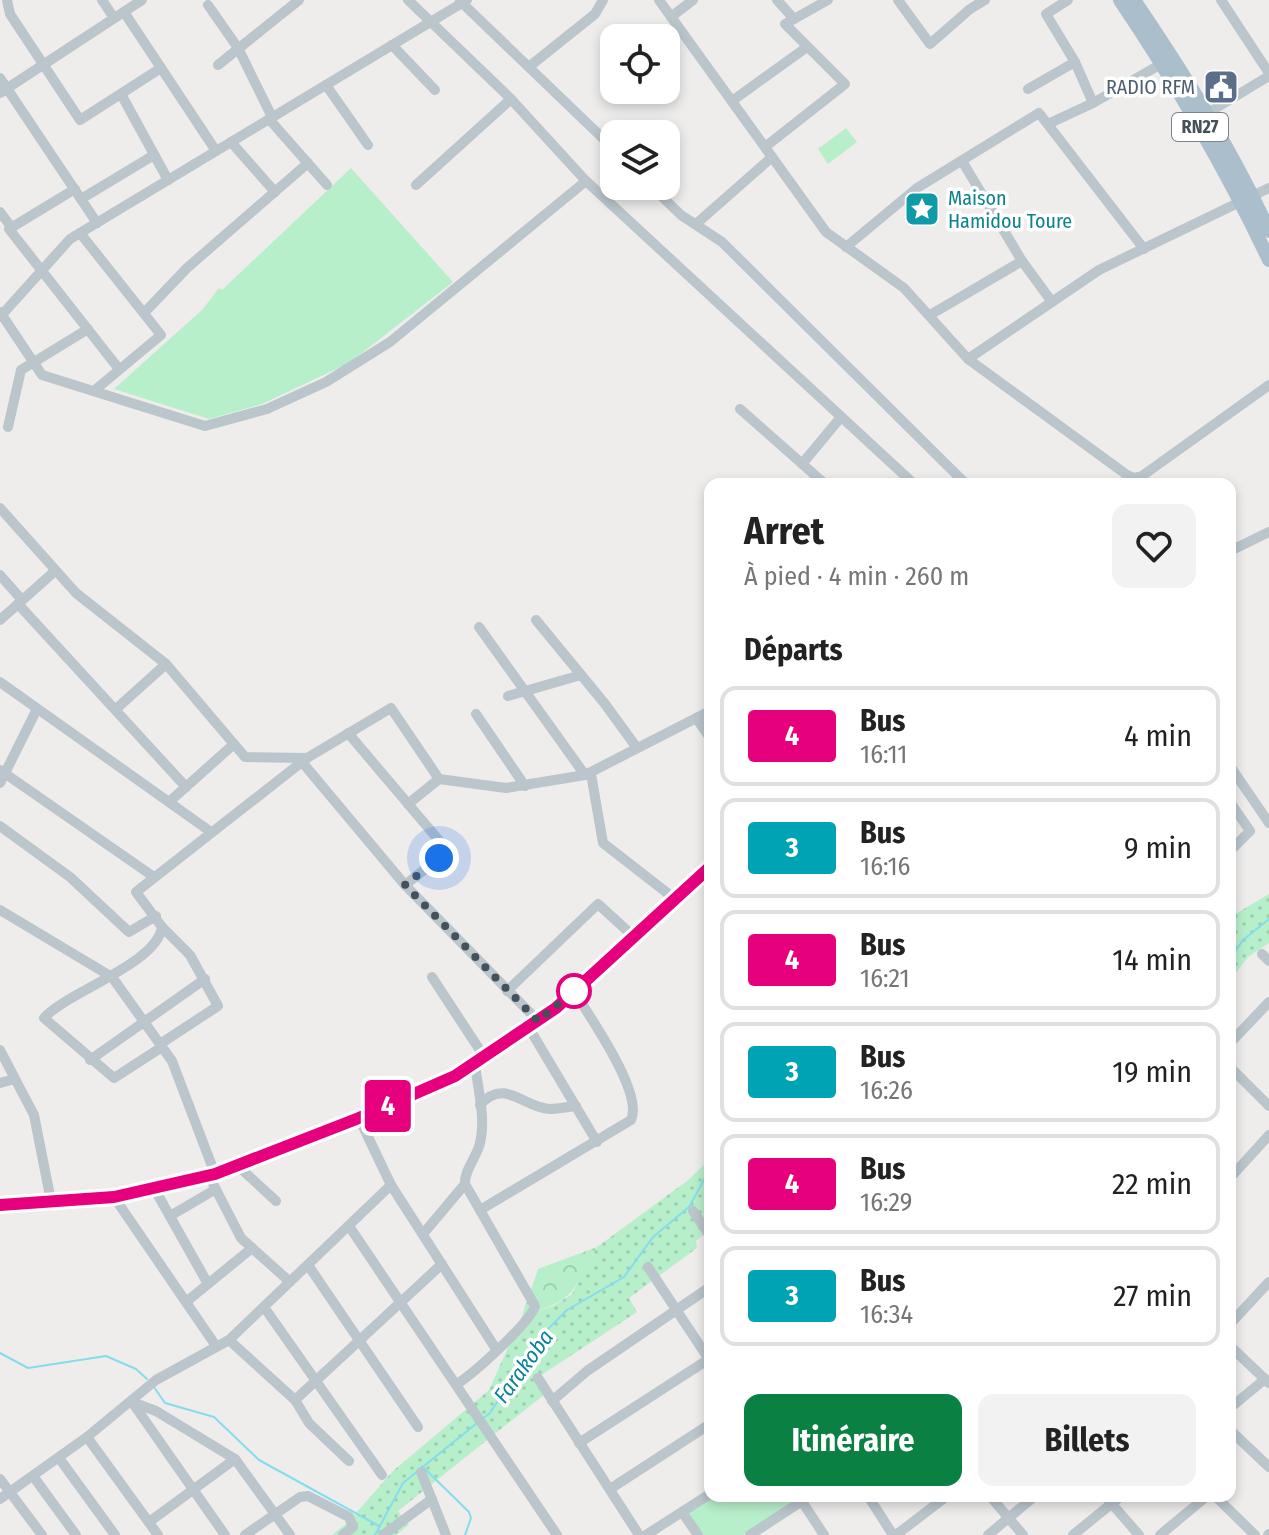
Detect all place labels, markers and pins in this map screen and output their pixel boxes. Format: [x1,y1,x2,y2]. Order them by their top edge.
public building icon: RADIO RFM [1202,68,1240,106]
place label: RADIO RFM [1106,75,1195,99]
place label: Maison Hamidou Toure [948,186,1072,233]
place icon: Maison Hamidou Toure [903,190,941,228]
unlabelled marker [557,974,591,1008]

